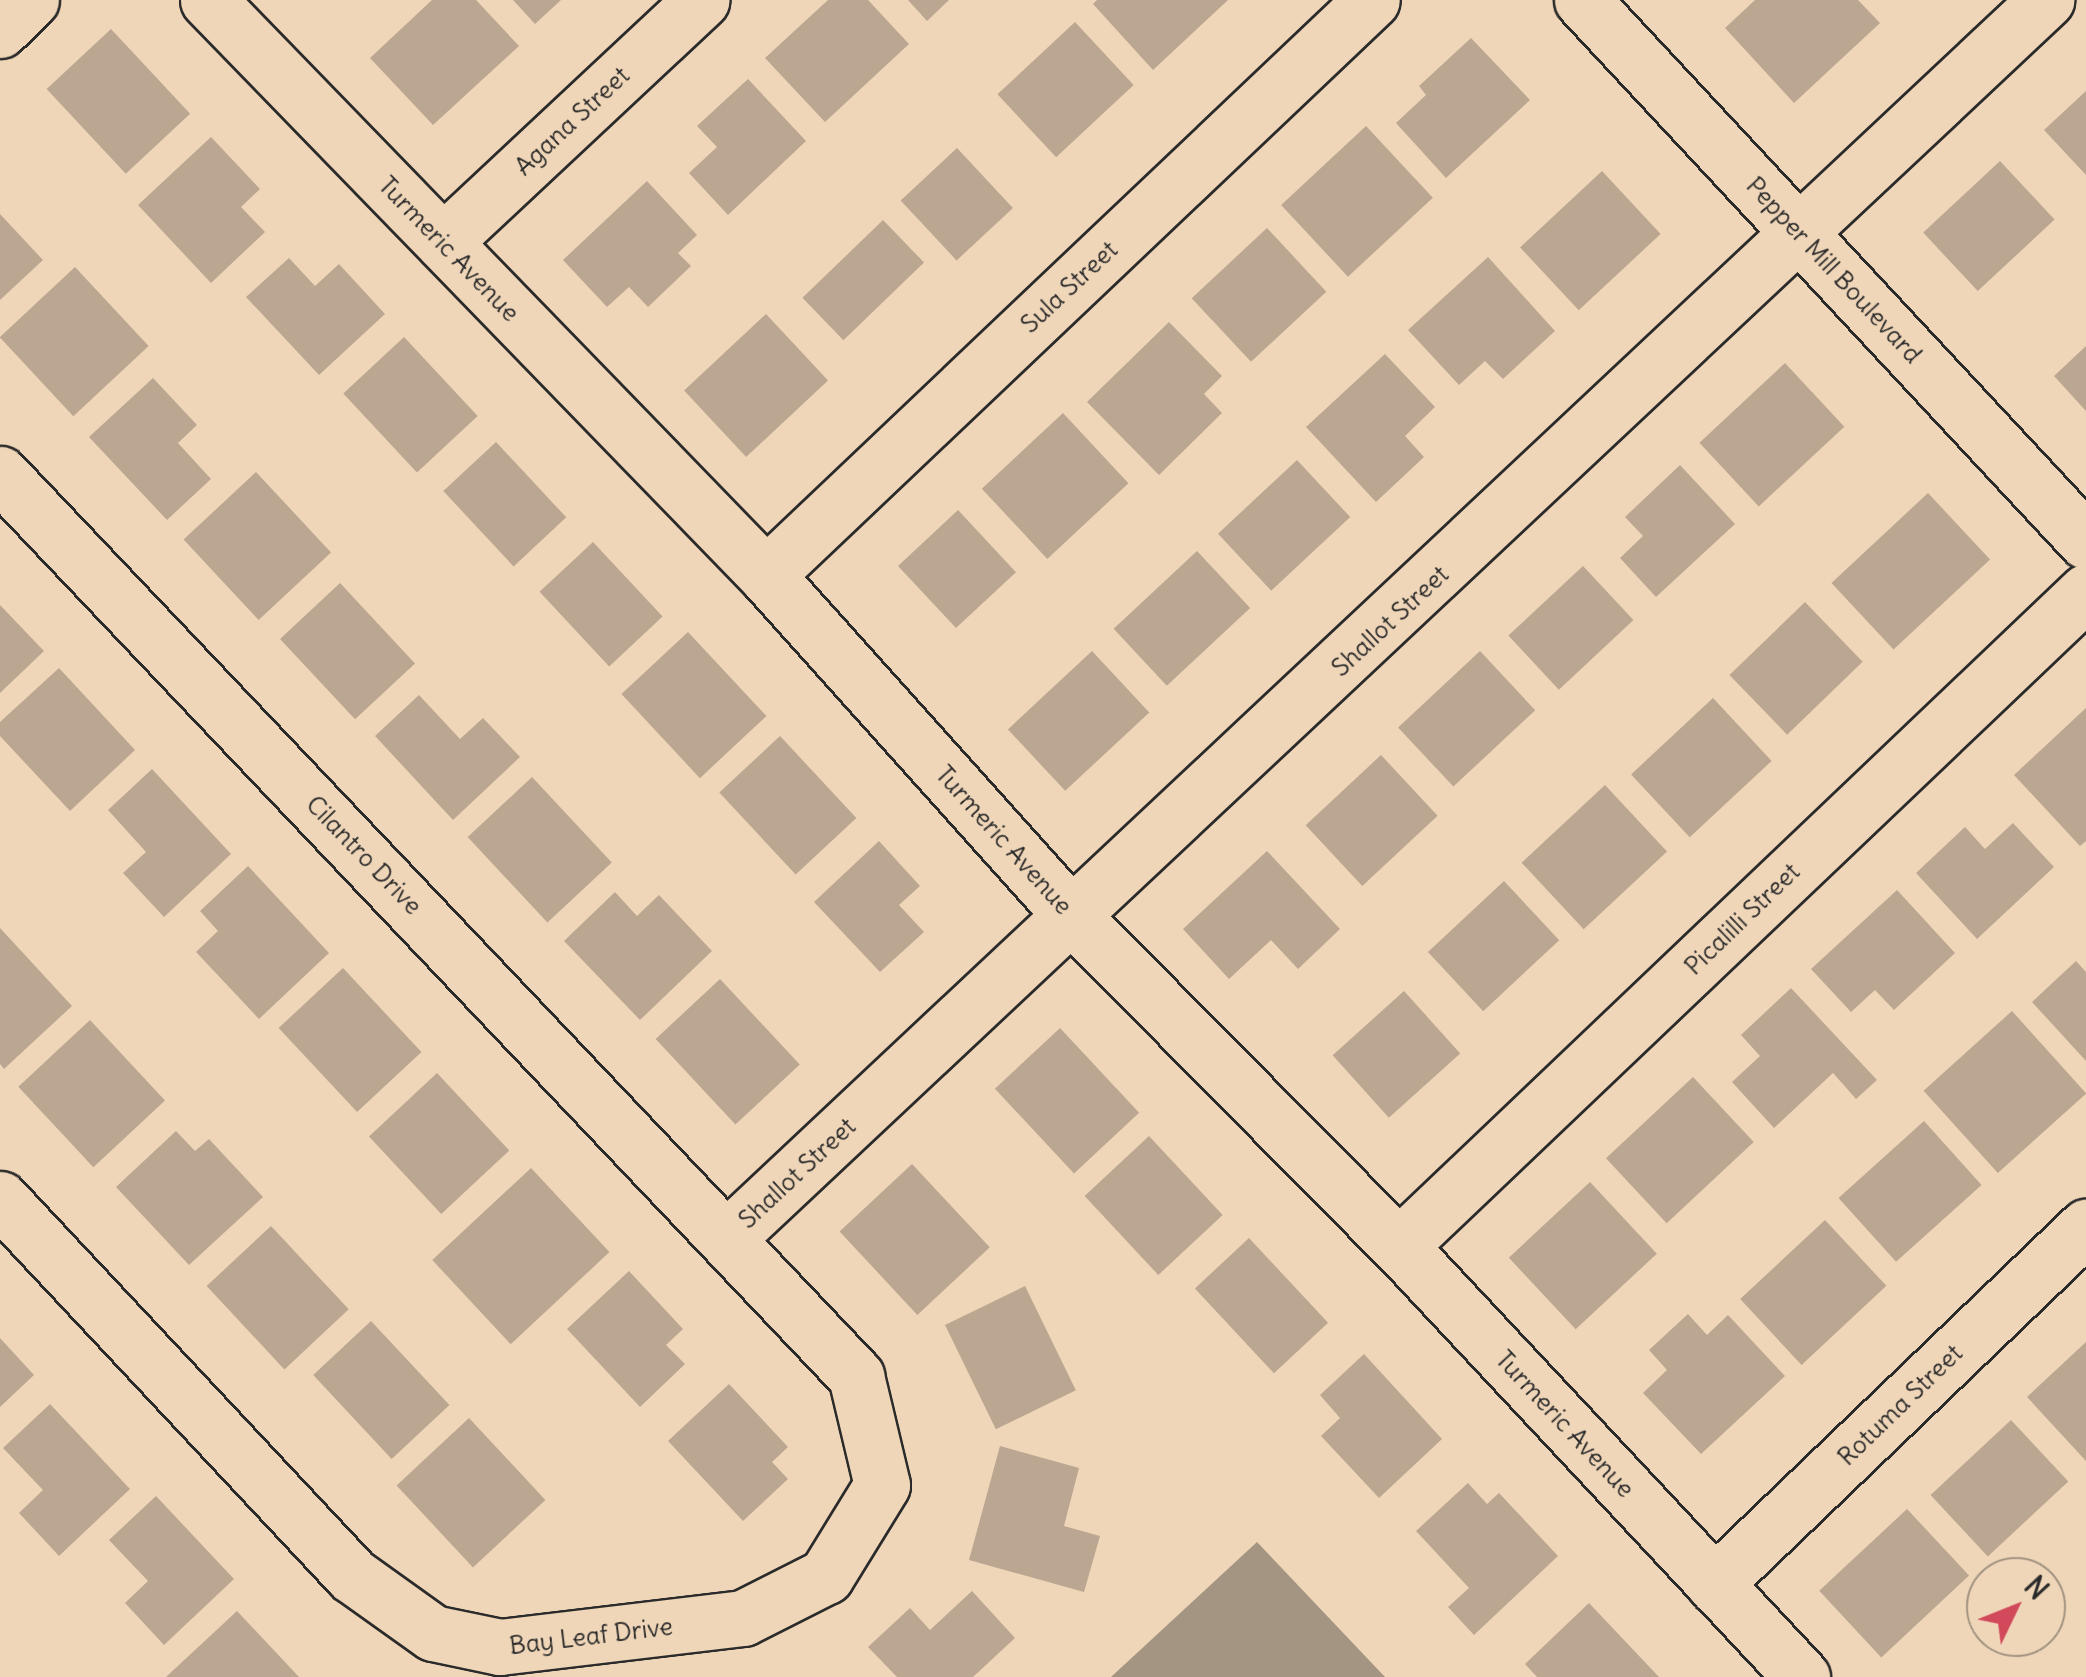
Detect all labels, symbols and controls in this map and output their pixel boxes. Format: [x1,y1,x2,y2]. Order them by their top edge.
street label: Agana Street [508,60,636,182]
street label: Turmeric Avenue [372,170,526,328]
street label: Pepper Mill Boulevard [1740,171,1928,369]
street label: Sula Street [1015,235,1123,339]
street label: Shallot Street [1325,559,1455,683]
street label: Turmeric Avenue [929,759,1079,921]
street label: Cilantro Drive [300,789,428,921]
street label: Picalilli Street [1678,857,1806,981]
street label: Shallot Street [732,1111,862,1235]
street label: Rotuma Street [1832,1338,1968,1472]
street label: Turmeric Avenue [1489,1344,1641,1504]
north arrow [1966,1557,2066,1657]
text: N [2017,1569,2056,1607]
street label: Bay Leaf Drive [508,1611,674,1661]

